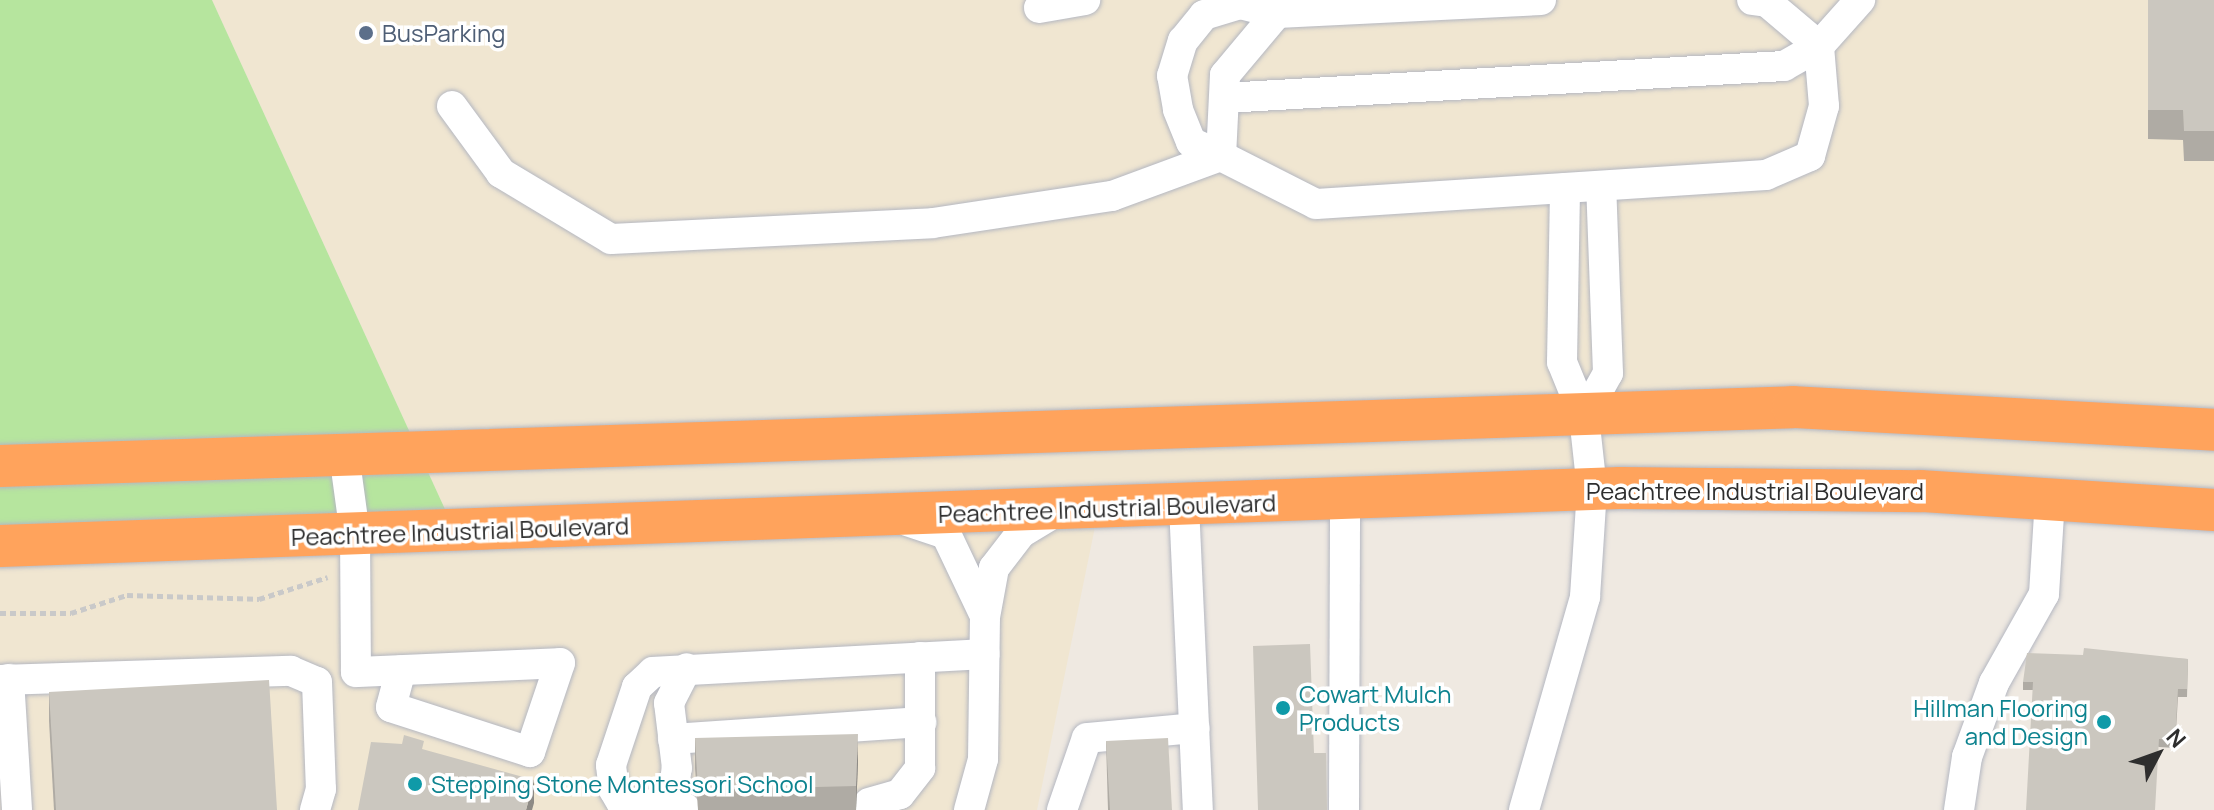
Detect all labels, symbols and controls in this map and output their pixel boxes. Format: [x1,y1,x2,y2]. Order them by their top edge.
place label: BusParking [382,19,505,47]
marker: BusParking [357,24,375,42]
street label: Peachtree Industrial Boulevard [1586,477,1924,505]
street label: Peachtree Industrial Boulevard [938,488,1276,528]
street label: Peachtree Industrial Boulevard [291,511,629,551]
place label: Cowart Mulch Products [1299,680,1452,736]
place label: Hillman Flooring and Design [1913,694,2088,750]
marker: Cowart Mulch Products [1274,699,1292,717]
marker: Hillman Flooring and Design [2095,713,2113,731]
north arrow [2118,714,2198,794]
text: N [2160,722,2193,754]
place label: Stepping Stone Montessori School [431,770,814,798]
marker: Stepping Stone Montessori School [406,775,424,793]

